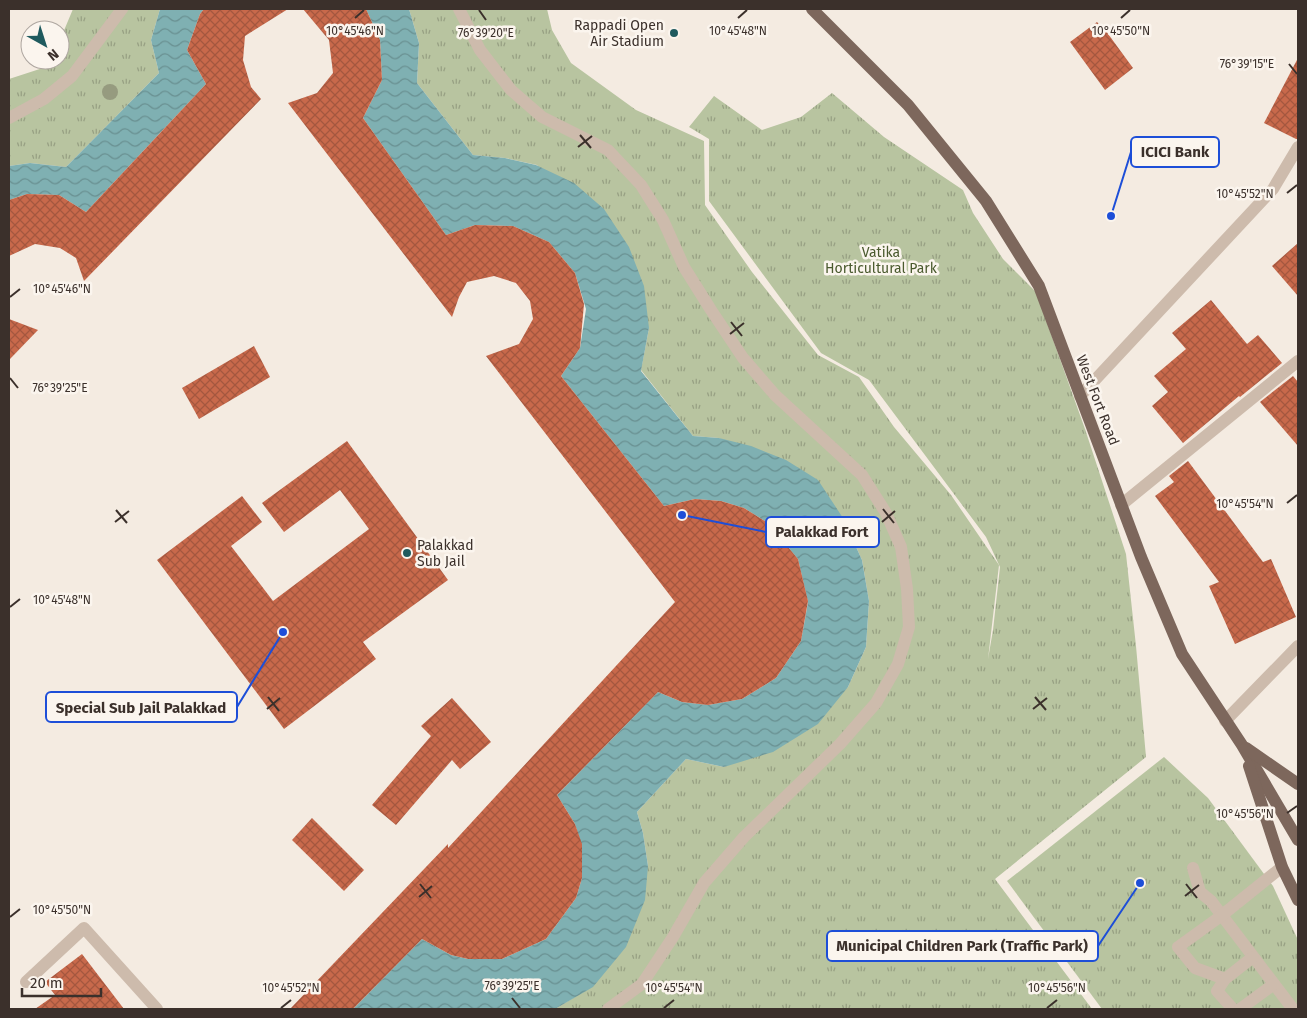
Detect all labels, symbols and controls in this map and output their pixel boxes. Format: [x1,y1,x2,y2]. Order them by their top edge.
place label: Rappadi Open Air Stadium [574,17,664,50]
north arrow [20,20,70,70]
text: 10°45'46"N [326,24,384,38]
text: 10°45'48"N [709,24,767,38]
text: 10°45'50"N [1092,24,1150,38]
text: 76°39'20"E [458,26,514,40]
marker: Rappadi Open Air Stadium [668,27,680,39]
text: N [44,45,62,64]
text: 76°39'15"E [1220,57,1274,71]
callout: ICICI Bank [1131,137,1219,167]
text: ICICI Bank [1141,143,1210,161]
text: 10°45'52"N [1216,187,1274,201]
park label: Vatika Horticultural Park [825,244,938,277]
text: 10°45'46"N [33,282,91,296]
street label: West Fort Road [1073,353,1123,448]
text: 76°39'25"E [32,381,88,395]
text: 10°45'54"N [1216,497,1274,511]
callout: Palakkad Fort [766,517,879,547]
text: Palakkad Fort [775,523,869,541]
place label: Palakkad Sub Jail [417,537,474,570]
marker: Palakkad Sub Jail [401,547,413,559]
text: 10°45'48"N [33,593,91,607]
callout: Special Sub Jail Palakkad [46,692,237,722]
text: Special Sub Jail Palakkad [56,699,226,717]
text: 10°45'56"N [1216,807,1274,821]
text: 10°45'50"N [33,903,91,917]
callout: Municipal Children Park (Traffic Park) [827,931,1098,961]
text: Municipal Children Park (Traffic Park) [836,937,1088,955]
scale bar [22,966,101,998]
text: 20 m [30,974,63,992]
text: 76°39'25"E [484,979,540,993]
text: 10°45'52"N [262,981,320,995]
text: 10°45'54"N [645,981,703,995]
text: 10°45'56"N [1028,981,1086,995]

